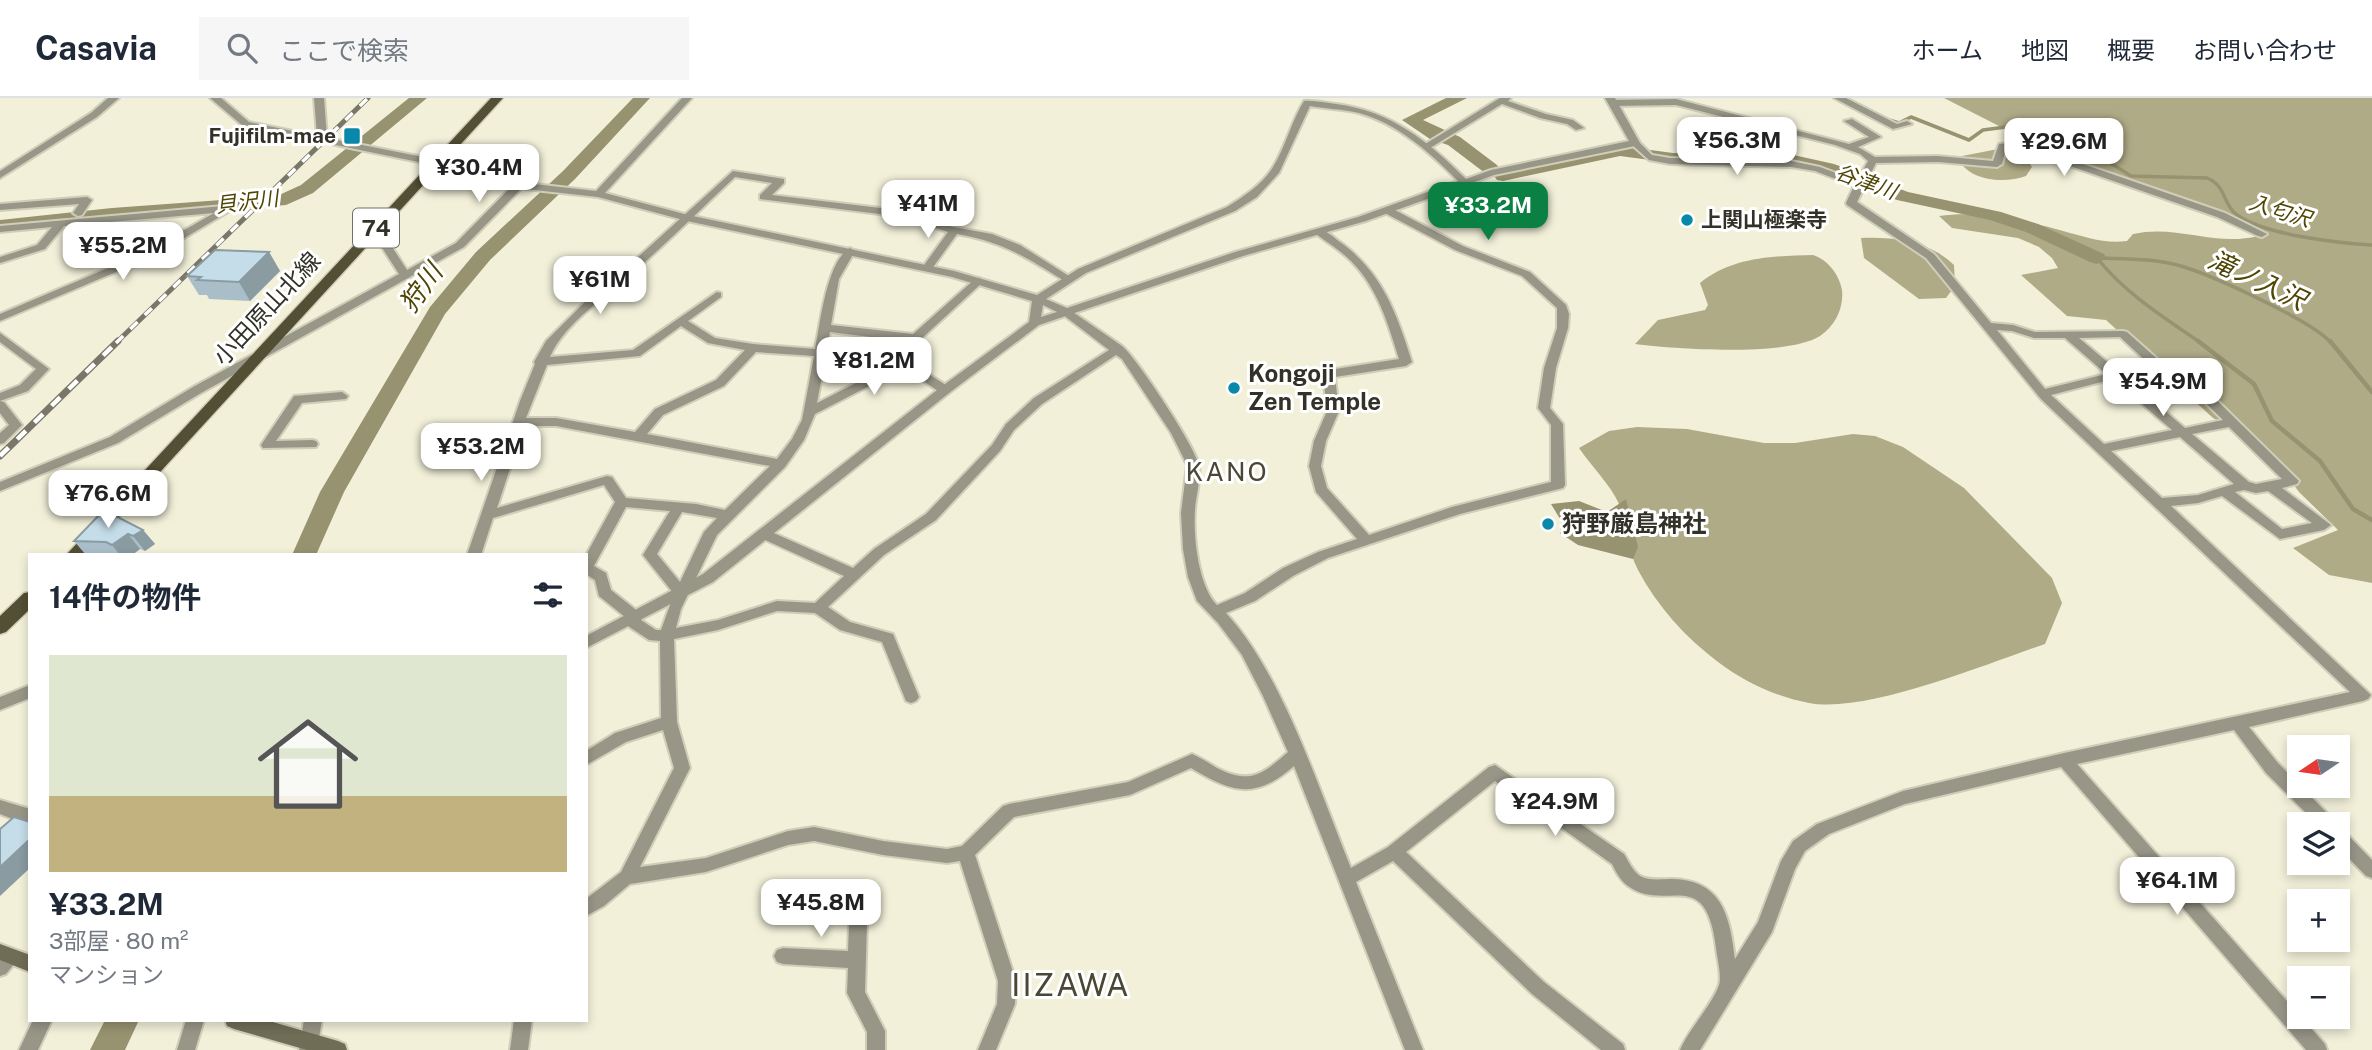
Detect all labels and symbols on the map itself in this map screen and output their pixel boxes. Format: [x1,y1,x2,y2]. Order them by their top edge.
pin: ¥56.3M [1680,118,1794,177]
pin: ¥29.6M [2007,118,2121,178]
place label: Fujifilm-mae [209,123,336,148]
marker: Fujifilm-mae [342,126,362,146]
pin: ¥30.4M [422,144,536,204]
water label: 谷津川 [1832,159,1902,205]
pin: ¥41M [887,180,969,240]
pin: ¥33.2M [1431,183,1545,242]
water label: 貝沢川 [214,185,282,218]
water label: 入匂沢 [2246,189,2317,233]
place label: 上関山極楽寺 [1701,207,1827,232]
road number: 74 [353,209,399,248]
marker: 上関山極楽寺 [1679,212,1695,228]
pin: ¥55.2M [66,222,180,282]
water label: 滝ノ入沢 [2204,244,2314,317]
street label: 小田原山北線 [207,246,326,371]
water label: 狩川 [393,255,450,318]
pin: ¥61M [559,256,641,316]
pin: ¥81.2M [817,338,931,397]
pin: ¥54.9M [2106,358,2220,418]
place label: Kongoji Zen Temple [1248,359,1381,415]
marker: Kongoji Zen Temple [1226,380,1242,396]
pin: ¥53.2M [424,424,538,483]
district label: KANO [1185,456,1269,487]
pin: ¥76.6M [51,470,165,530]
place label: 狩野厳島神社 [1562,509,1706,537]
marker: 狩野厳島神社 [1540,516,1556,532]
north arrow [2287,735,2350,798]
pin: ¥24.9M [1498,778,1612,838]
pin: ¥64.1M [2120,858,2234,917]
pin: ¥45.8M [764,880,878,939]
district label: IIZAWA [1011,966,1131,1003]

